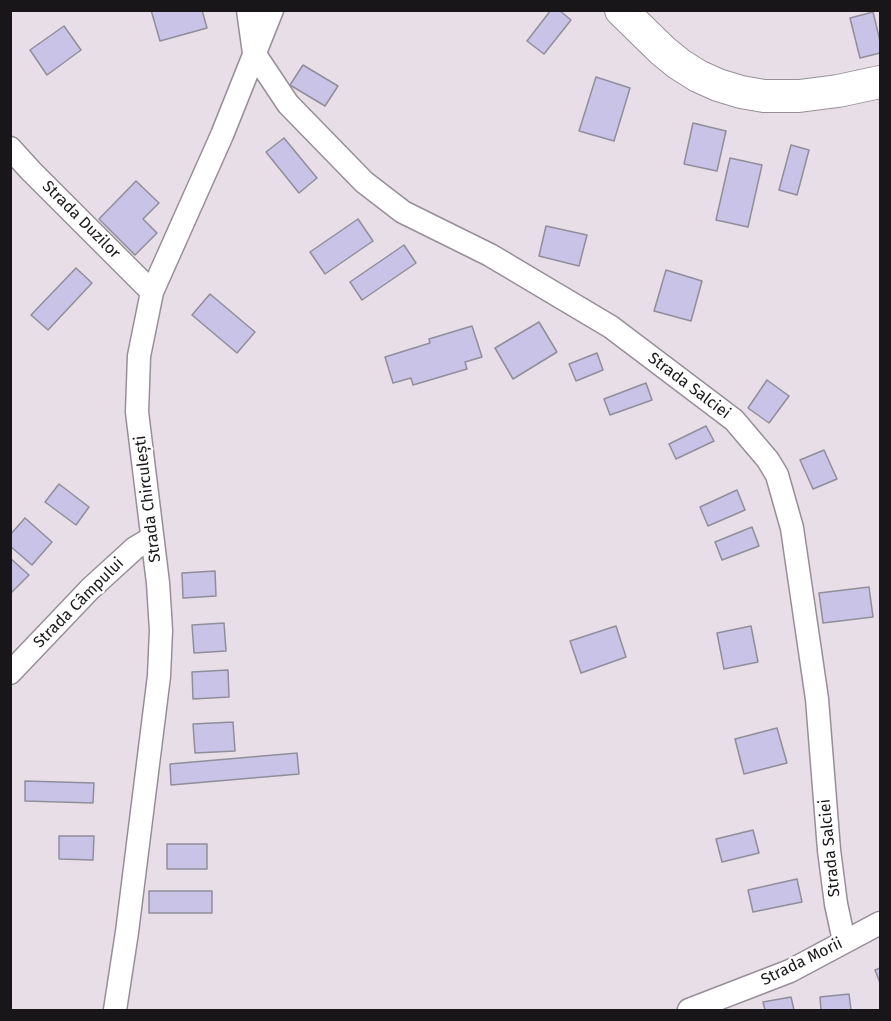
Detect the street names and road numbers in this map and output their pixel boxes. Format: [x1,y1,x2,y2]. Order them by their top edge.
street label: Strada Duzilor [38,177,124,263]
street label: Strada Salciei [644,349,734,423]
street label: Strada Chirculești [131,435,165,563]
street label: Strada Câmpului [30,554,128,652]
street label: Strada Salciei [815,798,845,898]
street label: Strada Morii [758,934,846,990]

